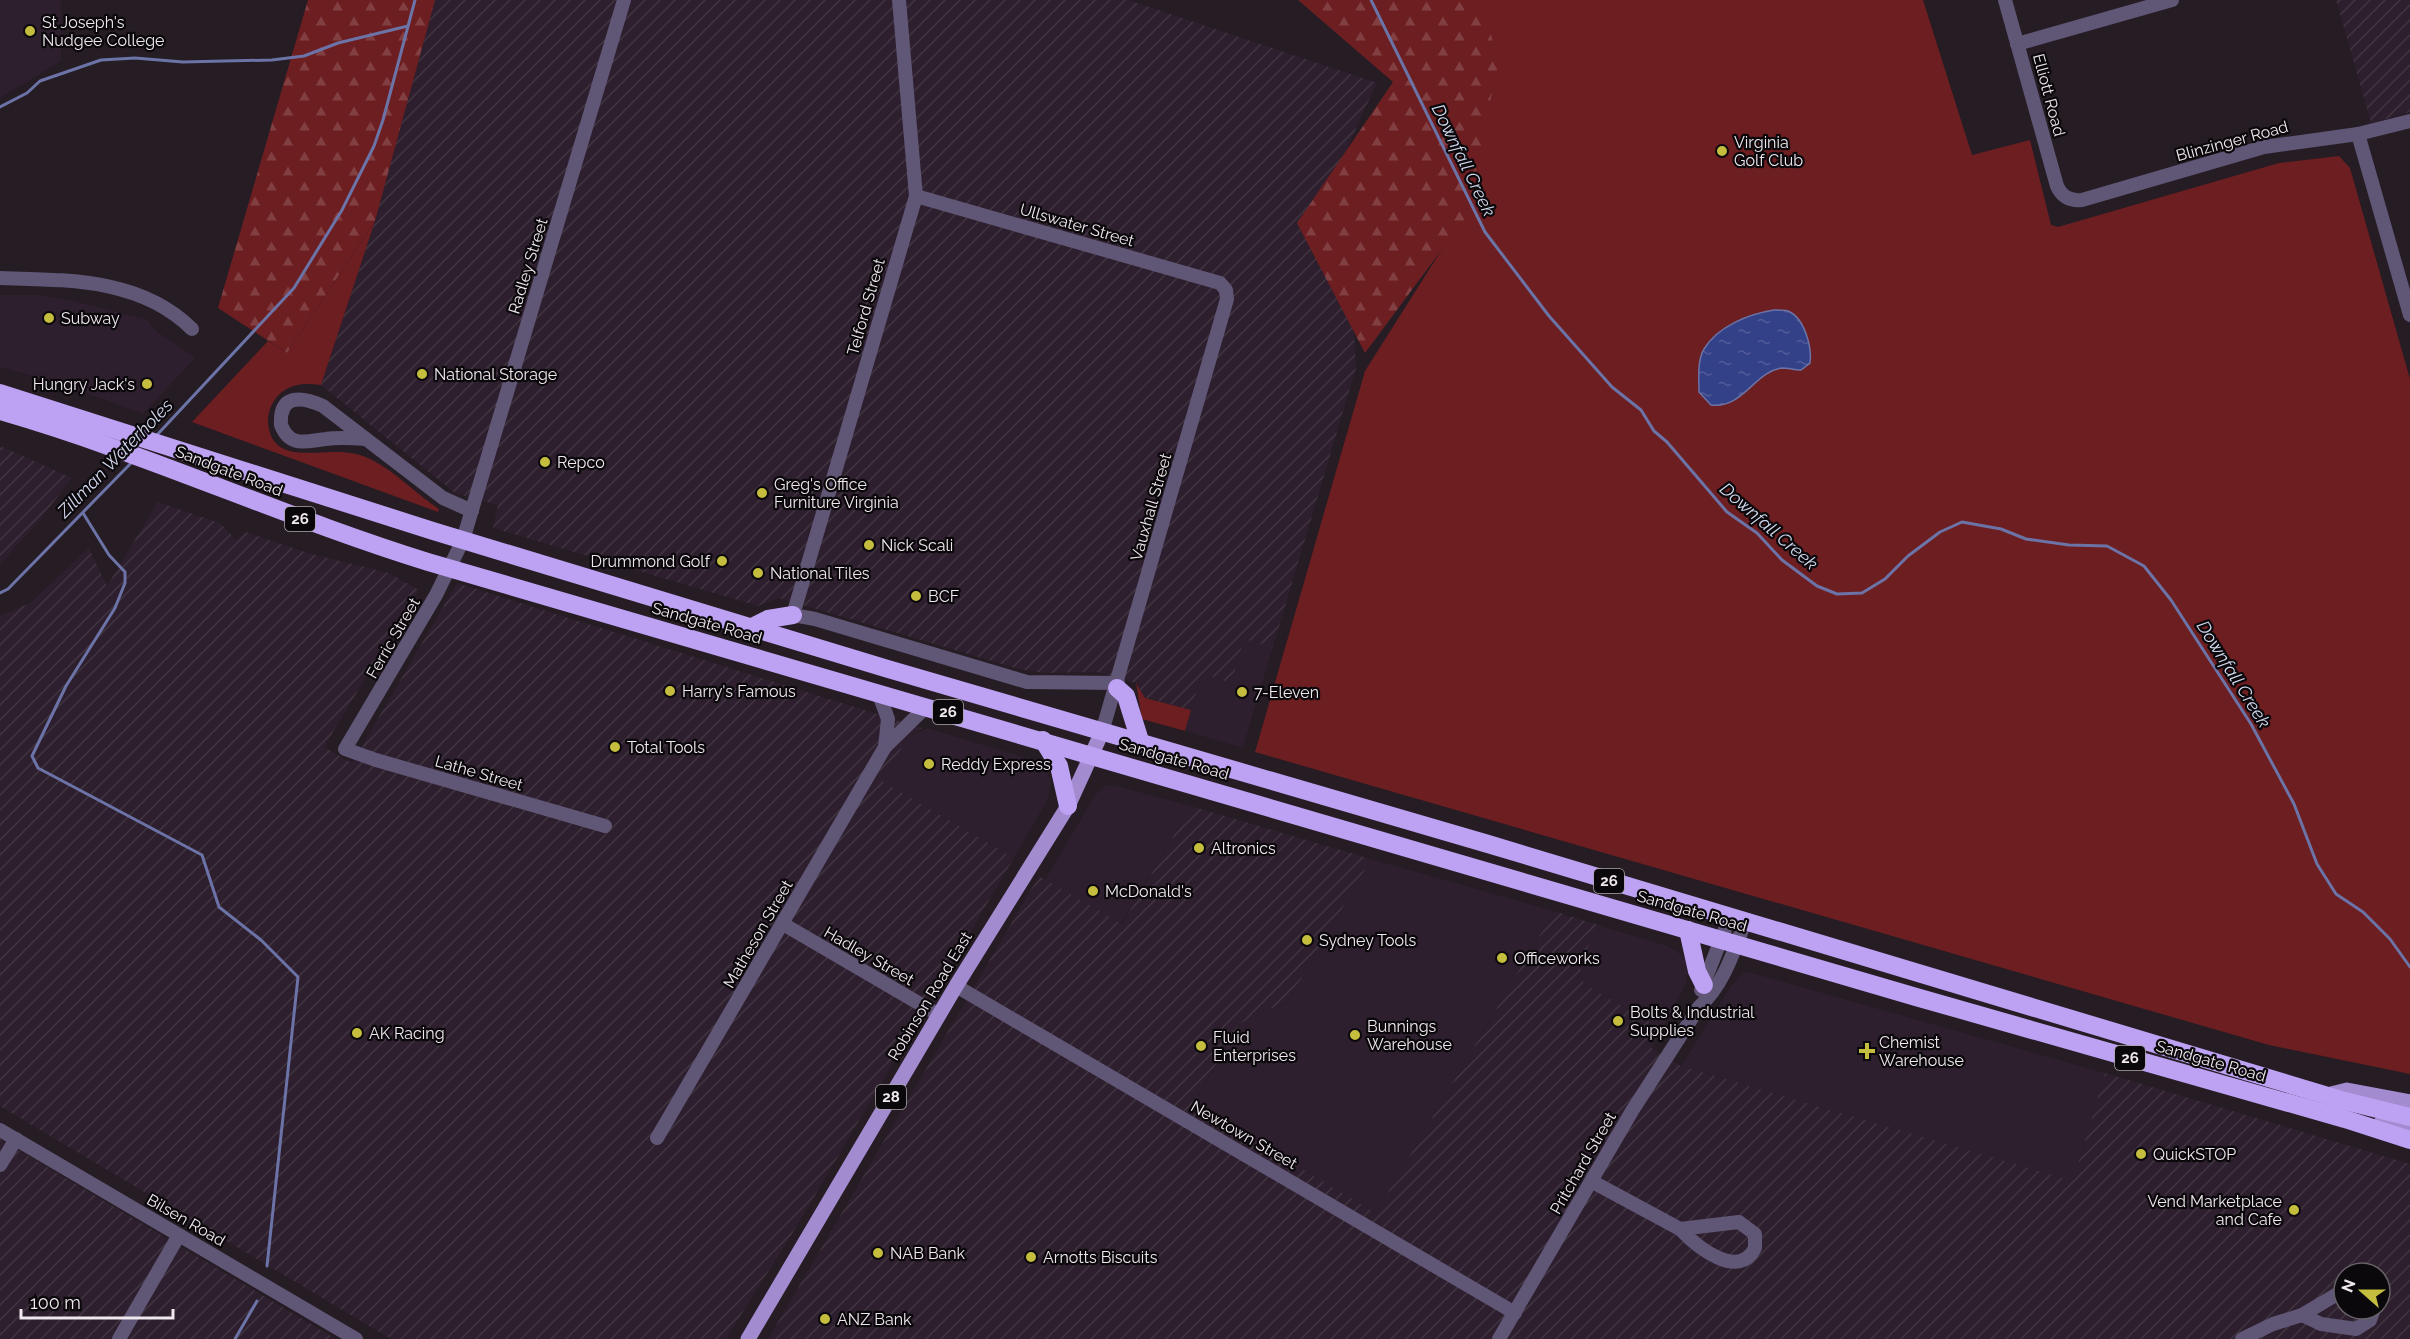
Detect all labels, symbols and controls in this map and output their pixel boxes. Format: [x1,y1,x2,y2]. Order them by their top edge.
place label: St Joseph's Nudgee College [42,13,164,50]
marker: St Joseph's Nudgee College [23,24,37,38]
street label: Elliott Road [2029,52,2069,138]
water label: Downfall Creek [1428,100,1500,220]
street label: Blinzinger Road [2174,117,2290,165]
place label: Virginia Golf Club [1734,133,1803,170]
marker: Virginia Golf Club [1715,144,1729,158]
street label: Ullswater Street [1018,200,1137,251]
street label: Radley Street [504,215,552,316]
street label: Telford Street [843,256,889,358]
place label: Subway [61,309,120,328]
marker: Subway [42,311,56,325]
place label: National Storage [434,365,557,384]
marker: National Storage [415,367,429,381]
place label: Hungry Jack's [33,375,135,394]
marker: Hungry Jack's [140,377,154,391]
water label: Zillman Waterholes [52,394,177,522]
street label: Sandgate Road [173,442,285,500]
street label: Vauxhall Street [1127,450,1176,563]
place label: Repco [557,453,605,472]
marker: Repco [538,455,552,469]
place label: Greg's Office Furniture Virginia [774,475,899,512]
water label: Downfall Creek [1716,478,1822,574]
marker: Greg's Office Furniture Virginia [755,486,769,500]
road number: 26 [285,507,315,531]
place label: Nick Scali [881,536,953,555]
marker: Nick Scali [862,538,876,552]
place label: Drummond Golf [591,552,711,571]
marker: Drummond Golf [715,554,729,568]
place label: National Tiles [770,564,870,583]
marker: National Tiles [751,566,765,580]
place label: BCF [928,587,959,606]
marker: BCF [909,589,923,603]
street label: Ferric Street [362,594,424,682]
street label: Sandgate Road [650,598,764,648]
water label: Downfall Creek [2193,616,2276,732]
place label: Harry's Famous [682,682,796,701]
place label: 7-Eleven [1254,683,1319,702]
marker: Harry's Famous [663,684,677,698]
marker: 7-Eleven [1235,685,1249,699]
road number: 26 [933,700,963,724]
street label: Sandgate Road [1117,734,1231,784]
place label: Total Tools [627,738,705,757]
marker: Total Tools [608,740,622,754]
street label: Lathe Street [433,751,526,795]
place label: Reddy Express [941,755,1051,774]
marker: Reddy Express [922,757,936,771]
place label: Altronics [1211,839,1276,858]
marker: Altronics [1192,841,1206,855]
road number: 26 [1594,869,1624,893]
street label: Matheson Street [719,876,797,991]
place label: McDonald's [1105,882,1192,901]
marker: McDonald's [1086,884,1100,898]
street label: Sandgate Road [1635,886,1749,936]
street label: Hadley Street [821,923,918,990]
street label: Robinson Road East [884,928,976,1064]
place label: Sydney Tools [1319,931,1416,950]
marker: Sydney Tools [1300,933,1314,947]
place label: Officeworks [1514,949,1600,968]
marker: Officeworks [1495,951,1509,965]
place label: Bolts & Industrial Supplies [1630,1003,1755,1040]
marker: Bolts & Industrial Supplies [1611,1014,1625,1028]
place label: Bunnings Warehouse [1367,1017,1452,1054]
place label: AK Racing [369,1024,445,1043]
marker: AK Racing [350,1026,364,1040]
place label: Fluid Enterprises [1213,1028,1296,1065]
marker: Bunnings Warehouse [1348,1028,1362,1042]
place label: Chemist Warehouse [1879,1033,1964,1070]
street label: Sandgate Road [2154,1036,2268,1086]
marker: Fluid Enterprises [1194,1039,1208,1053]
marker: Chemist Warehouse [1860,1044,1874,1058]
road number: 26 [2115,1046,2145,1070]
road number: 28 [876,1085,906,1109]
street label: Newtown Street [1187,1097,1301,1173]
street label: Pritchard Street [1546,1108,1620,1217]
place label: QuickSTOP [2153,1145,2236,1164]
marker: QuickSTOP [2134,1147,2148,1161]
street label: Bilsen Road [143,1190,229,1250]
place label: Vend Marketplace and Cafe [2147,1192,2282,1229]
marker: Vend Marketplace and Cafe [2287,1203,2301,1217]
place label: NAB Bank [890,1244,966,1263]
marker: NAB Bank [871,1246,885,1260]
place label: Arnotts Biscuits [1043,1248,1158,1267]
marker: Arnotts Biscuits [1024,1250,1038,1264]
north arrow [2332,1261,2392,1321]
text: N [2337,1277,2360,1295]
scale bar [21,1282,172,1320]
text: 100 m [30,1292,81,1313]
place label: ANZ Bank [837,1310,912,1329]
marker: ANZ Bank [818,1312,832,1326]

